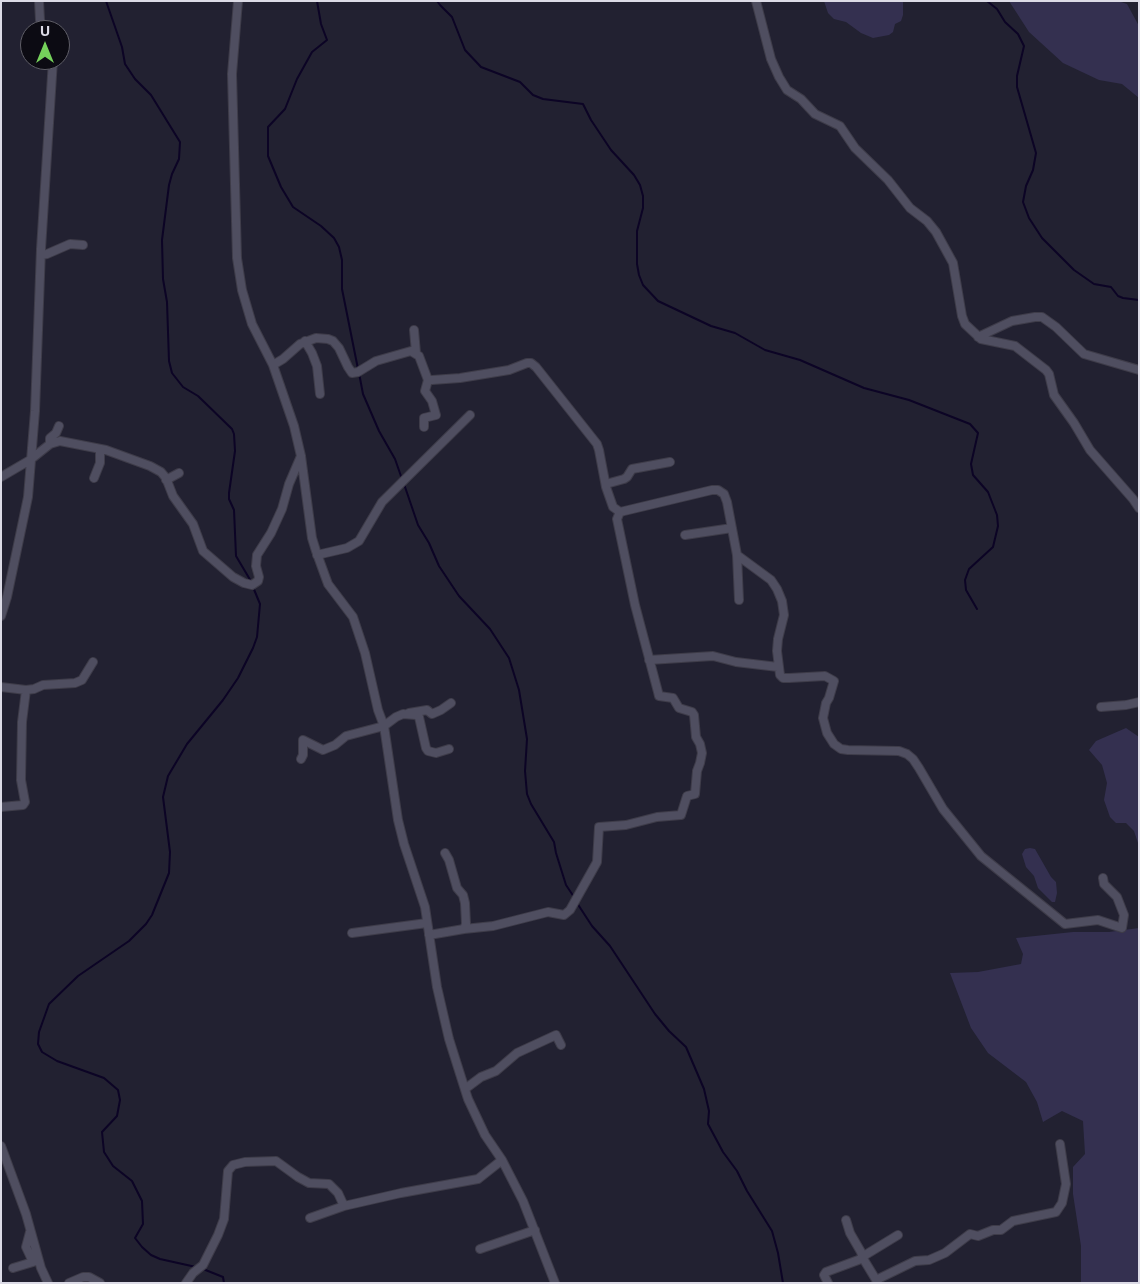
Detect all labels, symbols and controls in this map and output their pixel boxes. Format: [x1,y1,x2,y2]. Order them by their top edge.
north arrow [20,20,70,70]
text: U [40,21,50,40]

